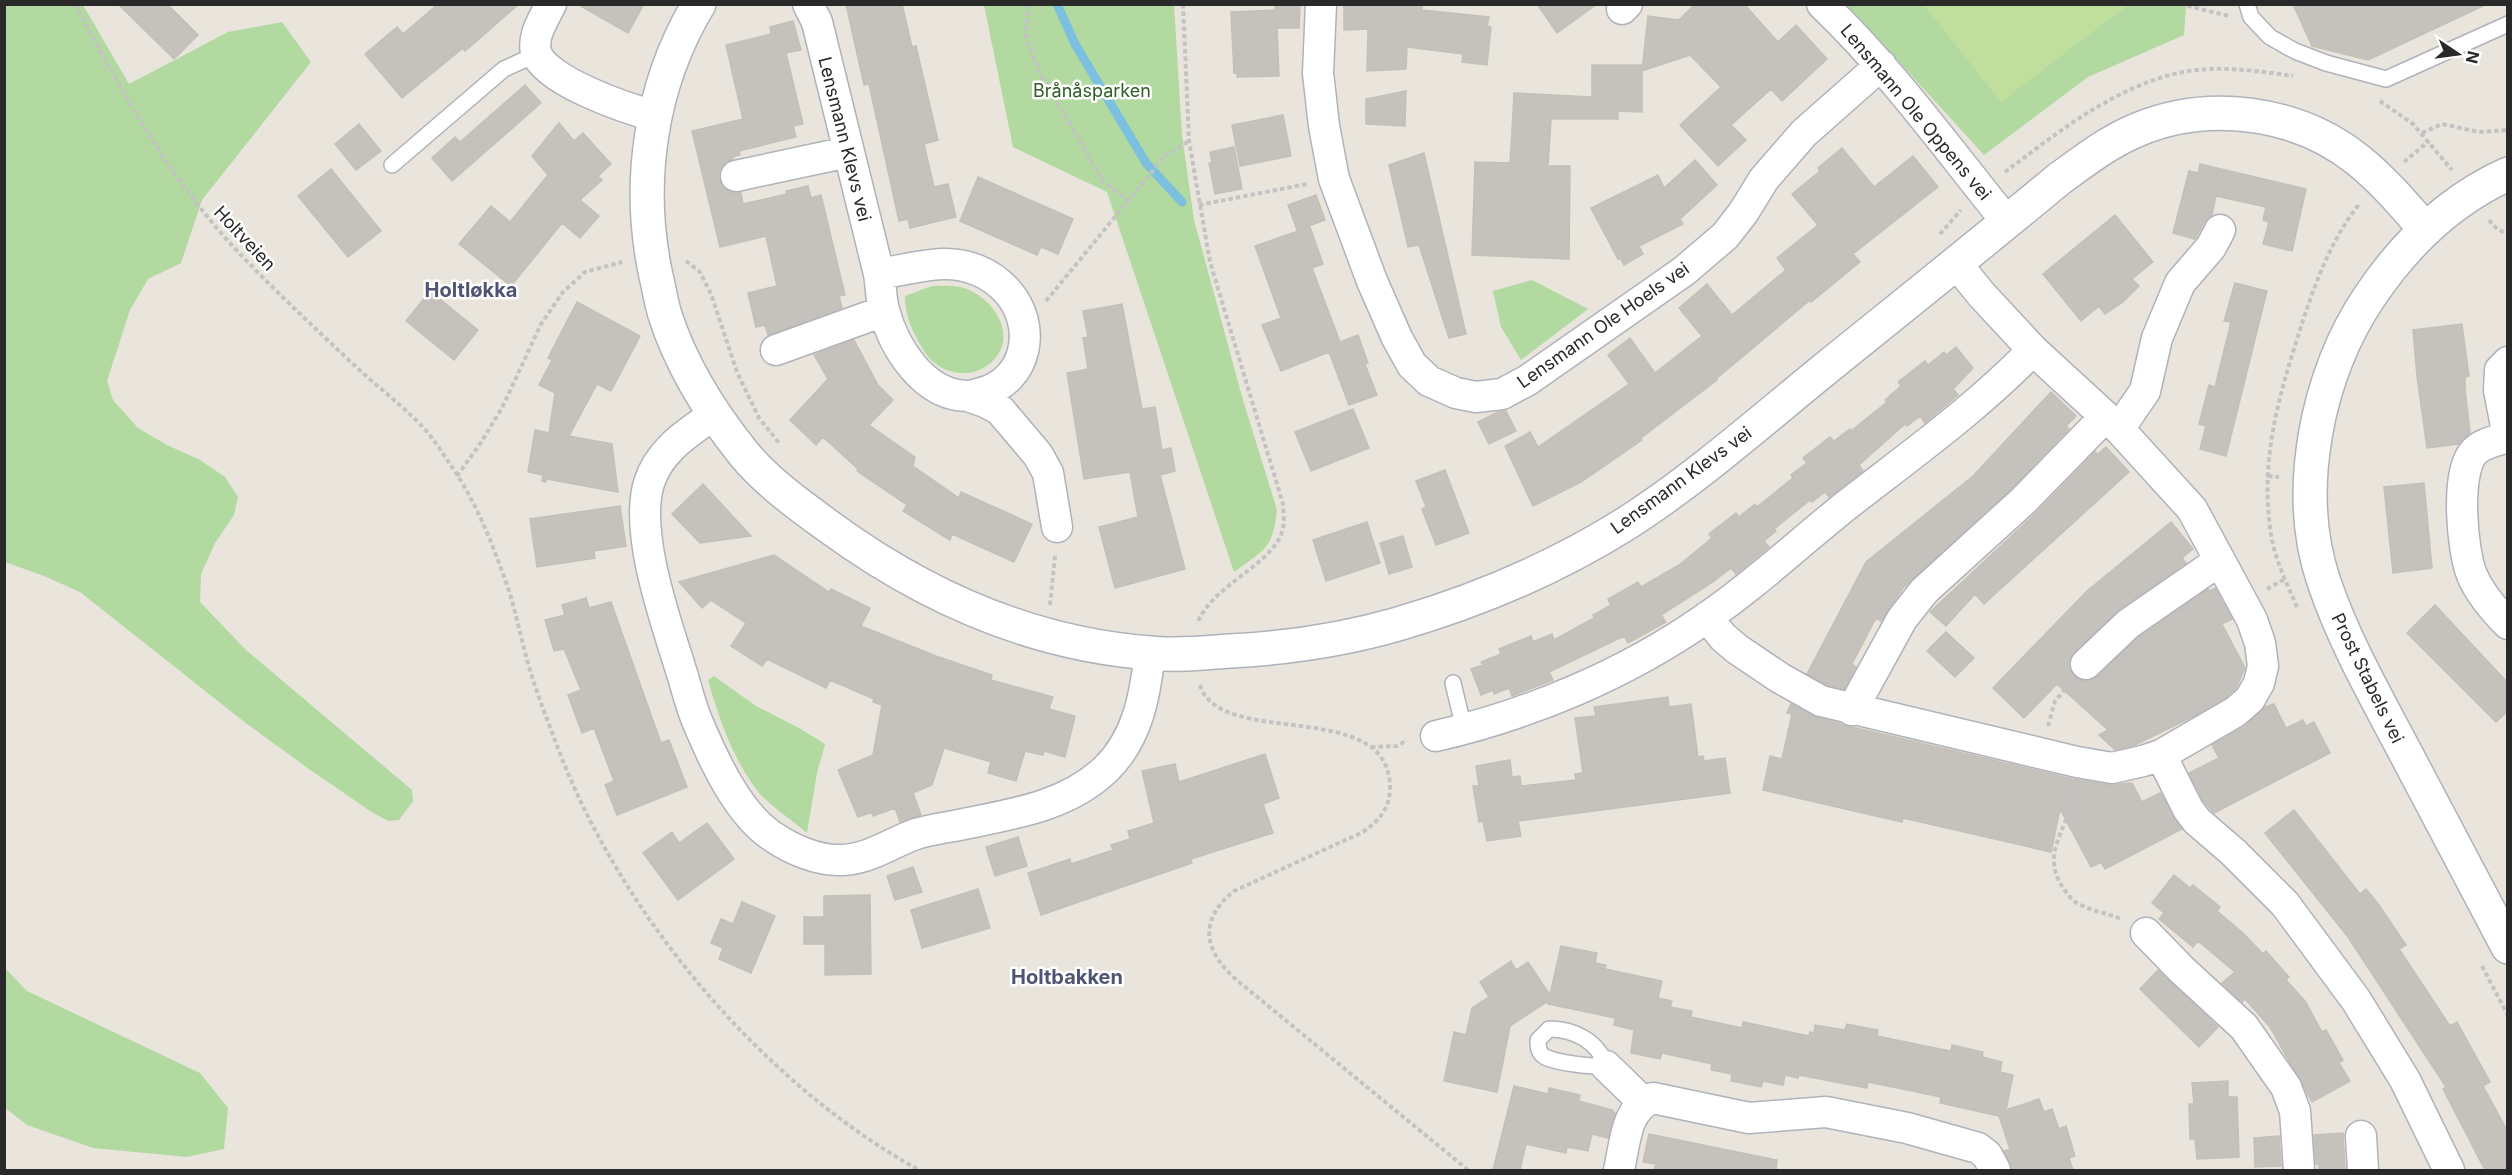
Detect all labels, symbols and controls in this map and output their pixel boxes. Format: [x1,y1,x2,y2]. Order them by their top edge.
street label: Lensmann Ole Oppens vei [1836,20,1996,204]
north arrow [2428,24,2488,84]
text: N [2461,49,2484,66]
street label: Lensmann Klevs vei [814,55,876,223]
park label: Brånåsparken [1033,80,1151,101]
street label: Holtveien [210,201,280,275]
street label: Lensmann Ole Hoels vei [1513,258,1693,392]
district label: Holtløkka [425,278,517,302]
street label: Lensmann Klevs vei [1606,422,1756,538]
street label: Prost Stabels vei [2327,610,2409,746]
district label: Holtbakken [1011,965,1123,989]

